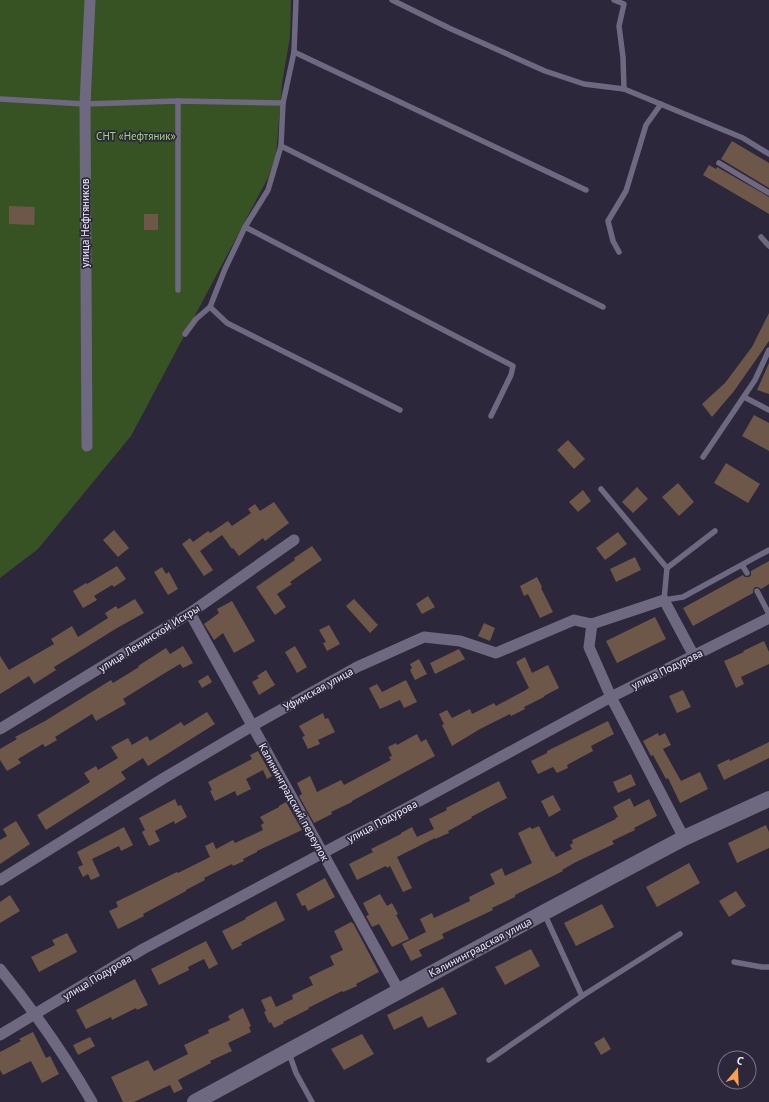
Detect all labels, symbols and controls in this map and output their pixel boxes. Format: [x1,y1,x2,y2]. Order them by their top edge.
park label: СНТ «Нефтяник» [96,129,176,143]
street label: улица Нефтяников [78,178,92,268]
street label: улица Ленинской Искры [96,601,202,675]
street label: улица Подурова [629,646,705,692]
street label: Уфимская улица [281,664,355,714]
street label: Калининградский переулок [256,741,333,864]
street label: улица Подурова [344,797,420,845]
street label: Калининградская улица [426,914,534,980]
street label: улица Подурова [60,951,134,1003]
north arrow [717,1050,757,1090]
text: С [735,1053,745,1068]

